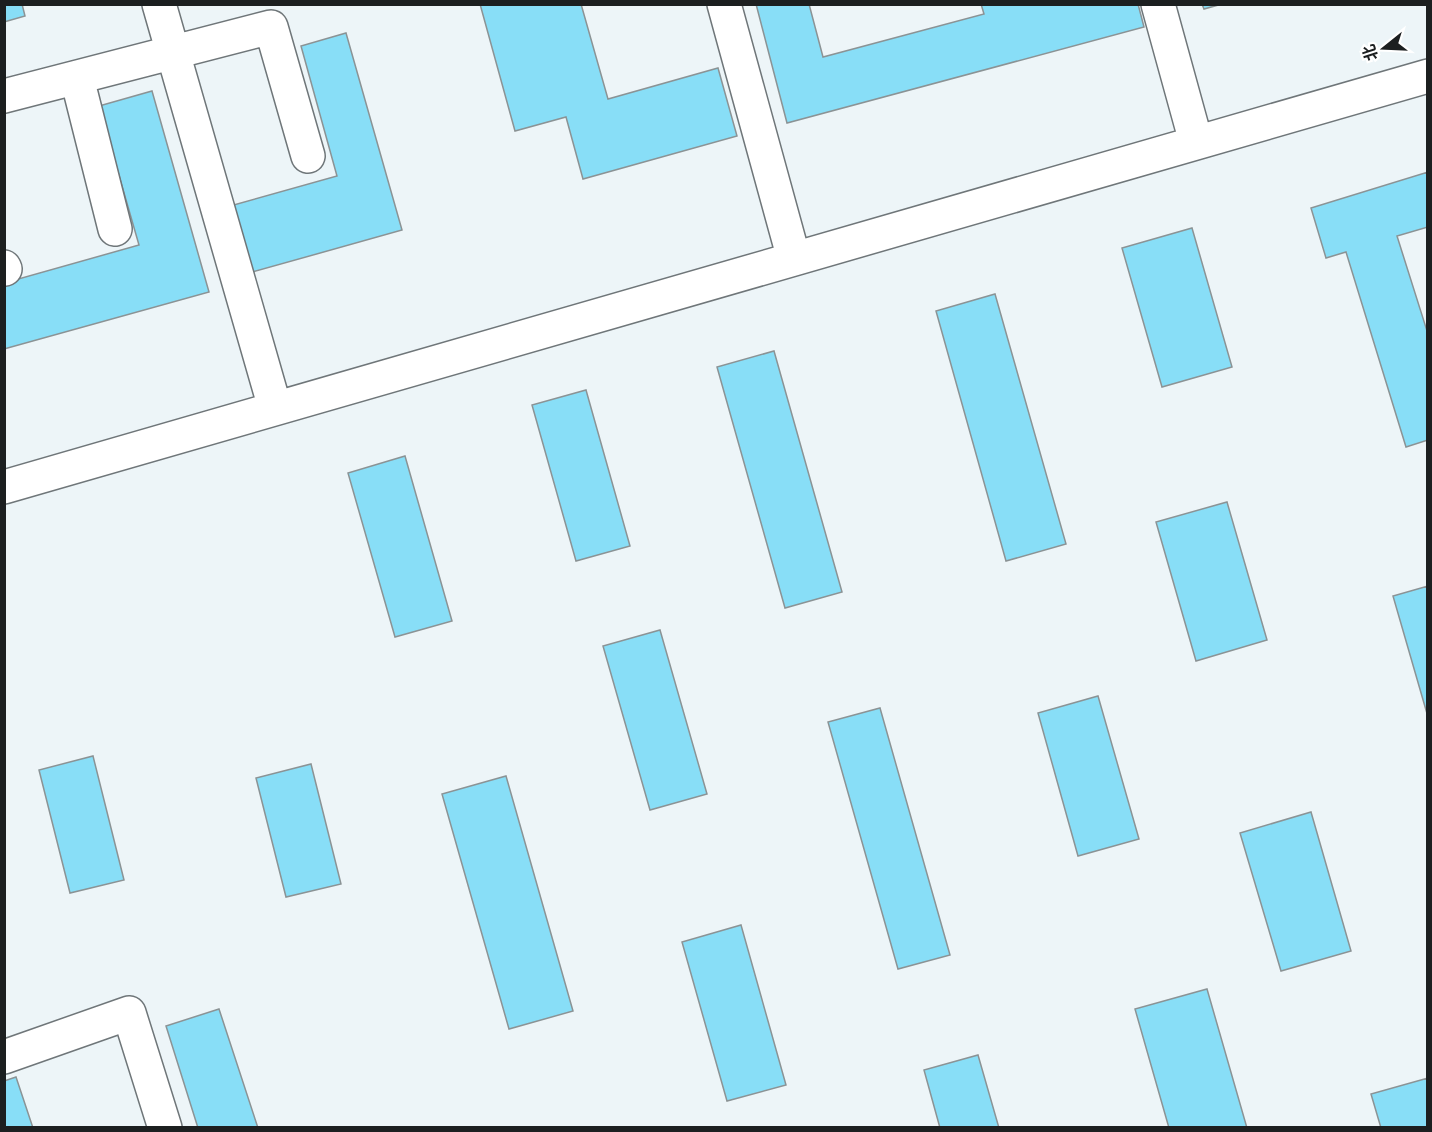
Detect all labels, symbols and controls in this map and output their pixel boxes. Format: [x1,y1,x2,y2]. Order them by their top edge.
north arrow [1354,18,1414,78]
text: 北 [1358,42,1382,63]

